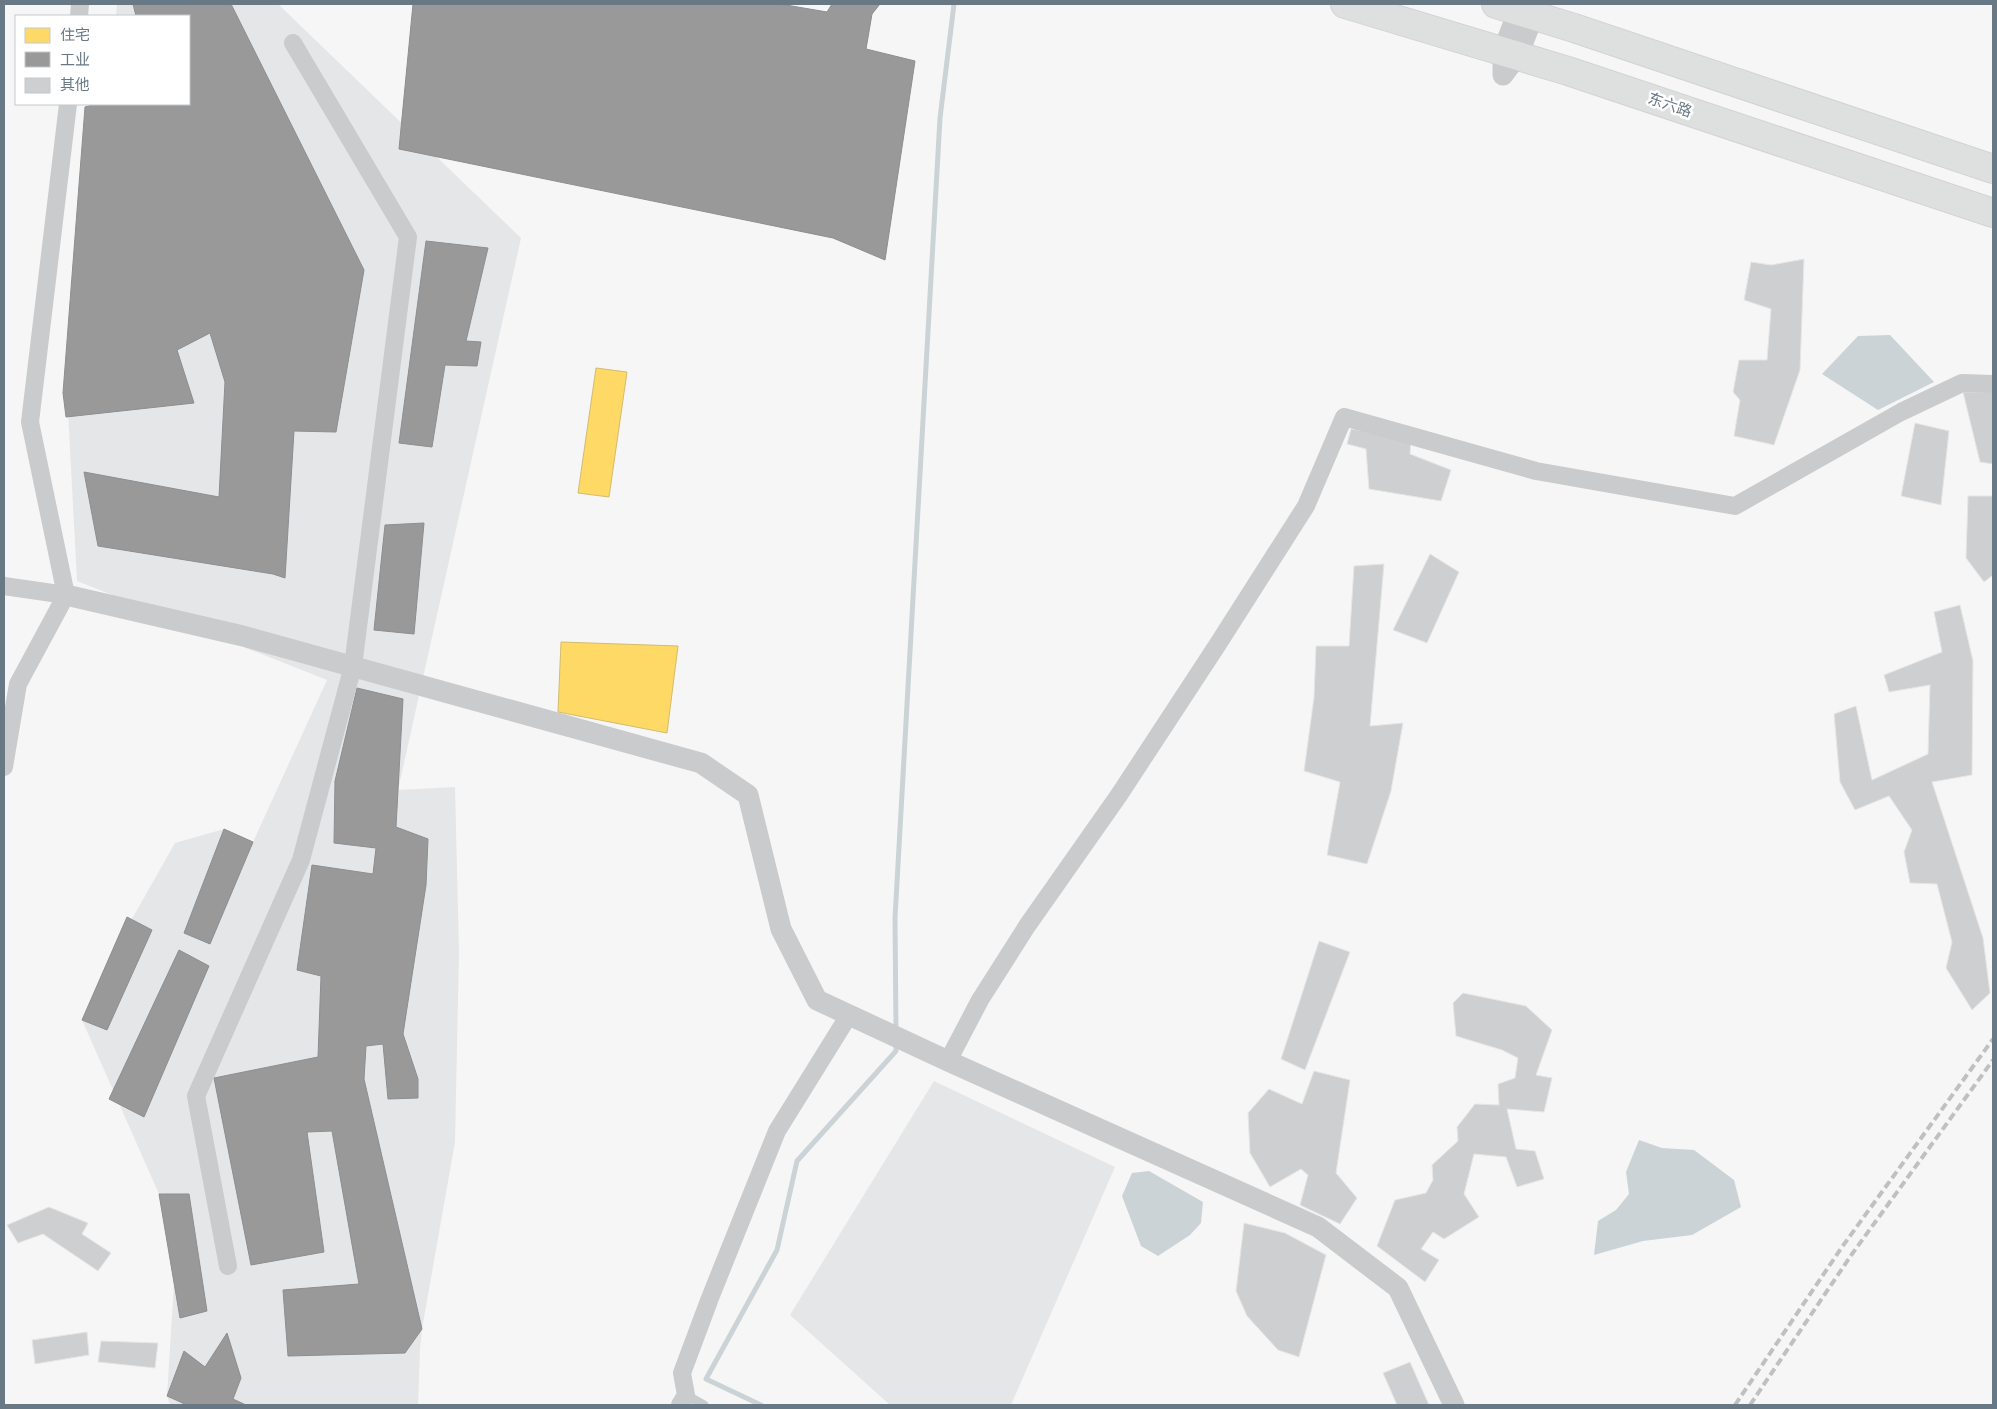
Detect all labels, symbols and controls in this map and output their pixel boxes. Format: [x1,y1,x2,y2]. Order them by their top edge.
legend [15,15,190,105]
text: 住宅 [60,26,90,44]
text: 工业 [60,51,90,69]
text: 其他 [60,76,90,94]
street label: 东六路 [1646,89,1694,121]

